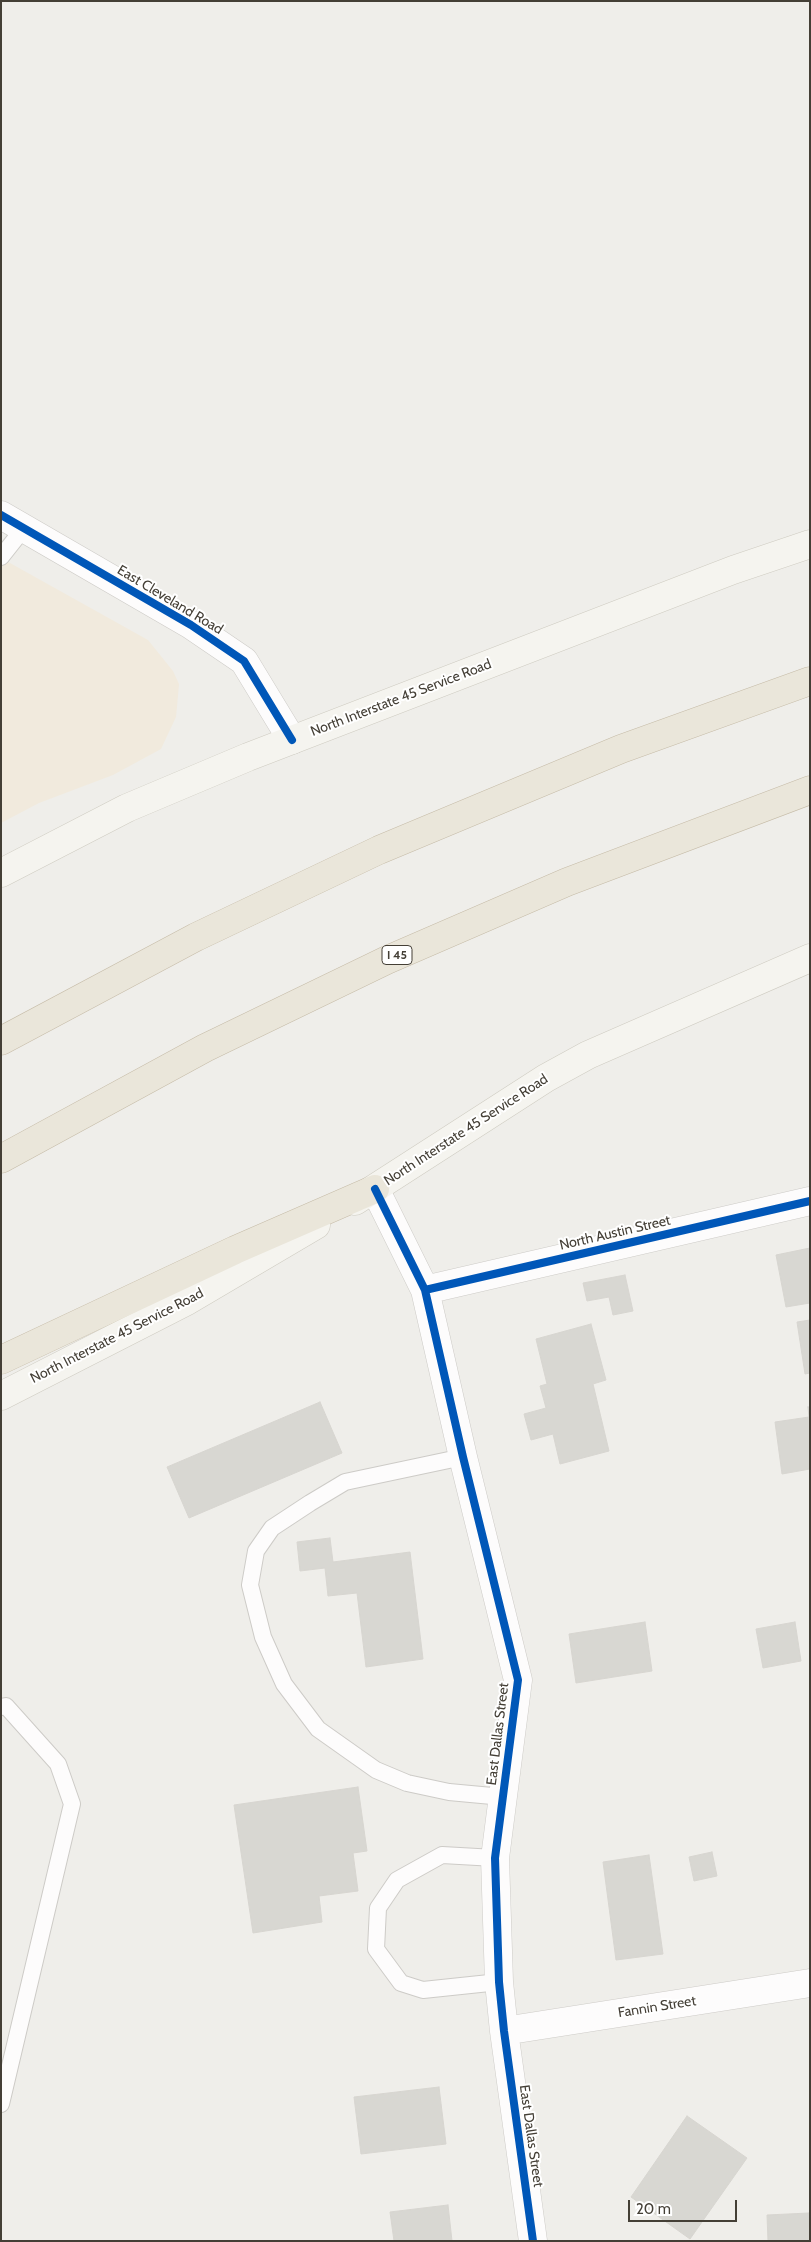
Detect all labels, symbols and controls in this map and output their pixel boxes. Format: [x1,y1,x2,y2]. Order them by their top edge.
street label: East Cleveland Road [114,562,226,638]
street label: North Interstate 45 Service Road [308,656,494,740]
road number: I 45 [382,946,412,964]
street label: North Interstate 45 Service Road [381,1071,551,1189]
street label: North Austin Street [558,1212,672,1254]
street label: North Interstate 45 Service Road [28,1285,206,1387]
street label: East Dallas Street [483,1682,513,1786]
street label: Fannin Street [617,1993,697,2021]
street label: East Dallas Street [516,2084,546,2188]
scale bar [631,2190,740,2222]
text: 20 m [636,2200,671,2218]

